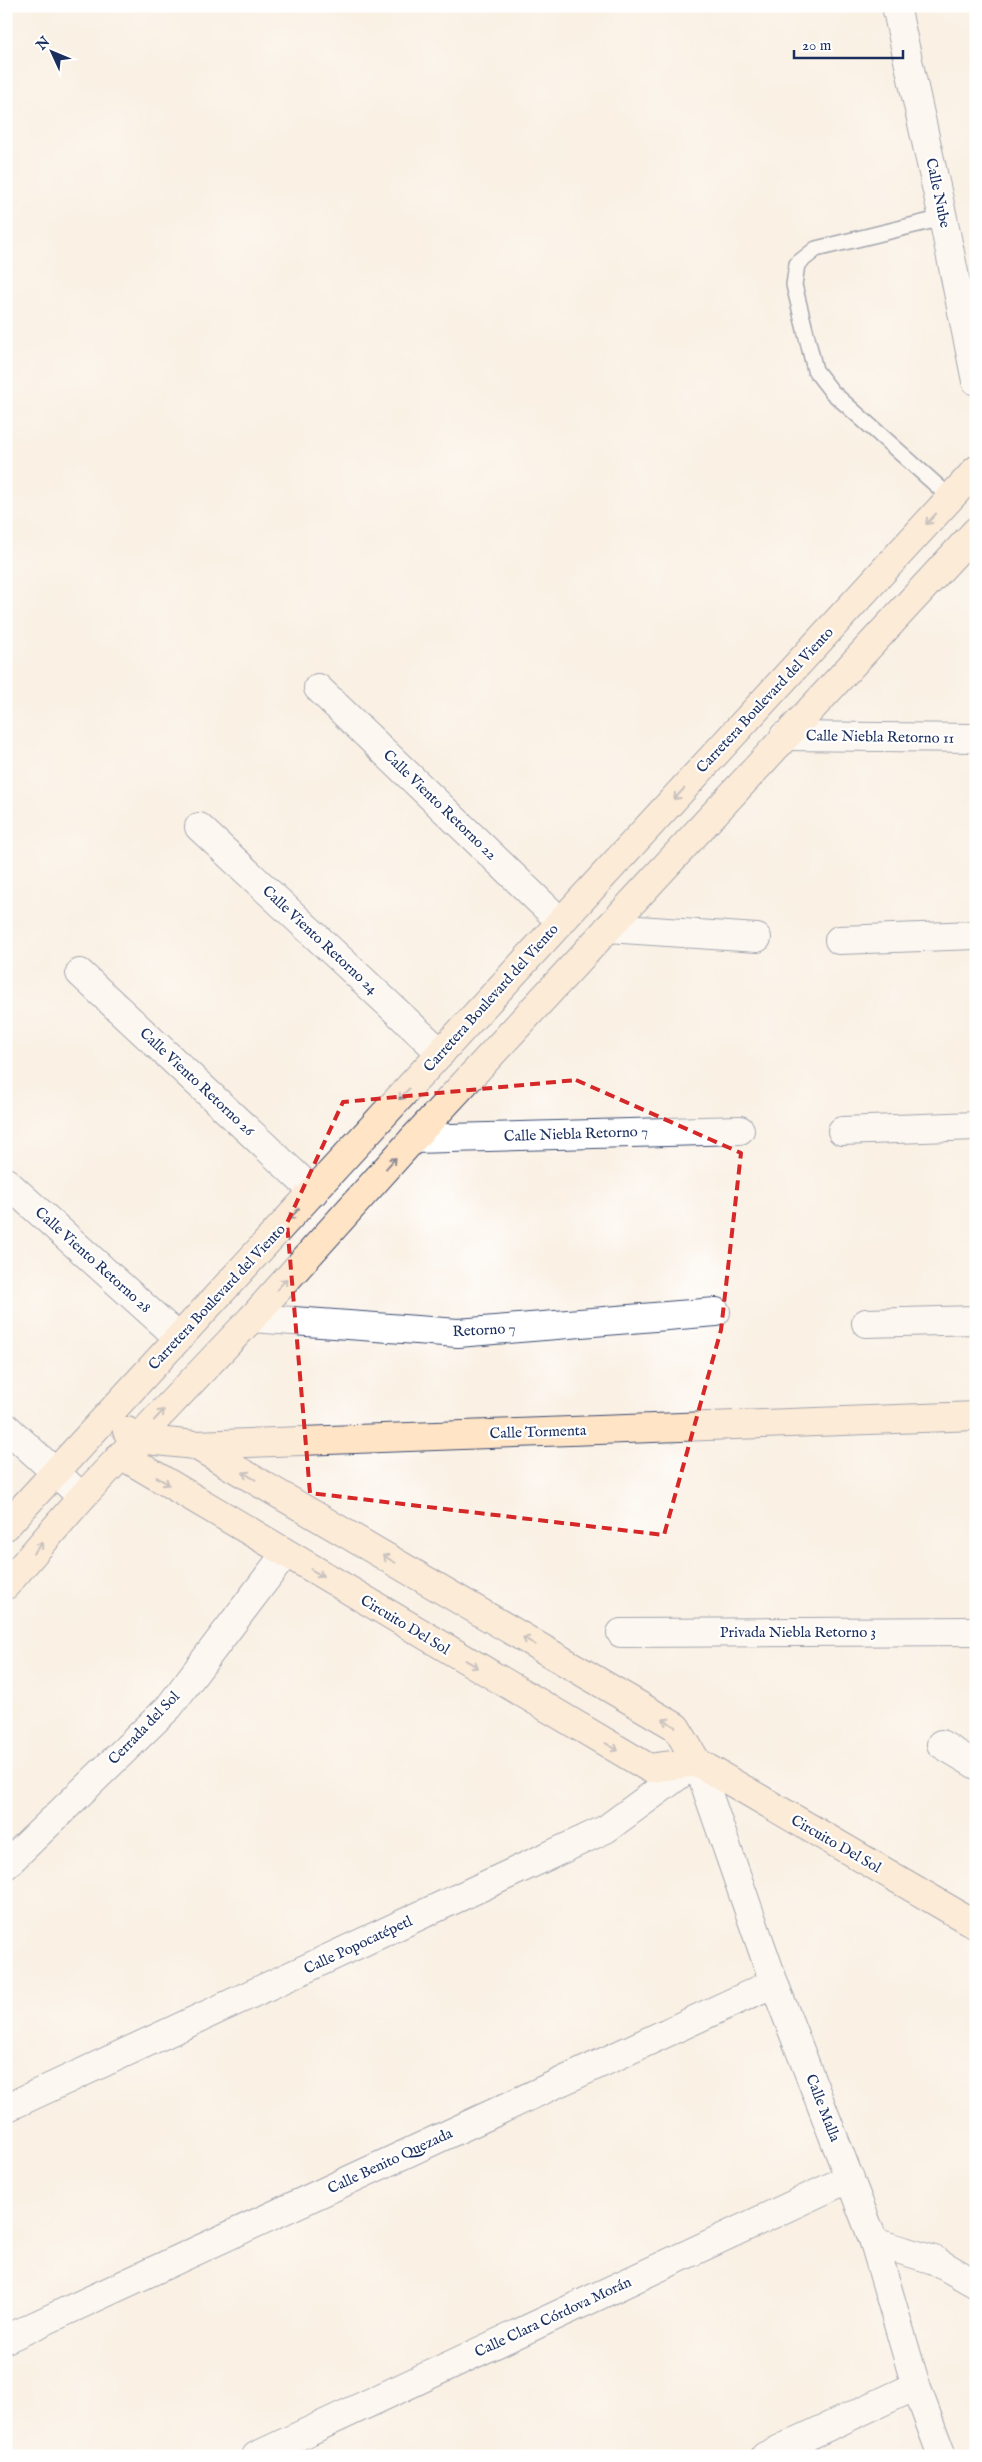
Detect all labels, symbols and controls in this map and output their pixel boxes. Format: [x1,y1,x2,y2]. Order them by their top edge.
north arrow [28,28,78,78]
scale bar [794,28,903,60]
text: N [32,33,54,55]
text: 20 m [802,36,832,55]
street label: Calle Nube [921,156,955,230]
one-way arrow [925,513,937,526]
street label: Carretera Boulevard del Viento [692,623,838,777]
street label: Calle Niebla Retorno 11 [806,726,954,748]
street label: Calle Viento Retorno 22 [379,746,501,864]
one-way arrow [673,787,685,800]
street label: Calle Viento Retorno 24 [258,881,382,999]
street label: Carretera Boulevard del Viento [419,920,563,1076]
street label: Calle Viento Retorno 26 [136,1024,259,1141]
one-way arrow [398,1088,410,1100]
street label: Calle Niebla Retorno 7 [504,1122,648,1146]
one-way arrow [385,1156,397,1169]
street label: Calle Viento Retorno 28 [31,1203,155,1317]
one-way arrow [288,1207,300,1220]
street label: Carretera Boulevard del Viento [144,1220,290,1374]
one-way arrow [276,1277,288,1290]
street label: Retorno 7 [452,1319,516,1341]
one-way arrow [153,1409,165,1422]
street label: Calle Tormenta [489,1421,587,1443]
one-way arrow [242,1471,257,1481]
one-way arrow [155,1476,169,1486]
one-way arrow [32,1542,44,1555]
one-way arrow [383,1553,397,1563]
one-way arrow [310,1568,325,1578]
street label: Circuito Del Sol [357,1591,454,1660]
street label: Privada Niebla Retorno 3 [720,1623,876,1642]
one-way arrow [523,1635,537,1645]
one-way arrow [465,1660,479,1670]
street label: Cerrada del Sol [104,1687,184,1769]
one-way arrow [663,1718,677,1728]
one-way arrow [605,1742,619,1752]
street label: Circuito Del Sol [788,1811,885,1878]
street label: Calle Popocatépetl [301,1911,416,1978]
street label: Calle Malla [801,2072,845,2145]
street label: Calle Benito Quezada [325,2124,456,2198]
street label: Calle Clara Córdova Morán [472,2272,634,2362]

